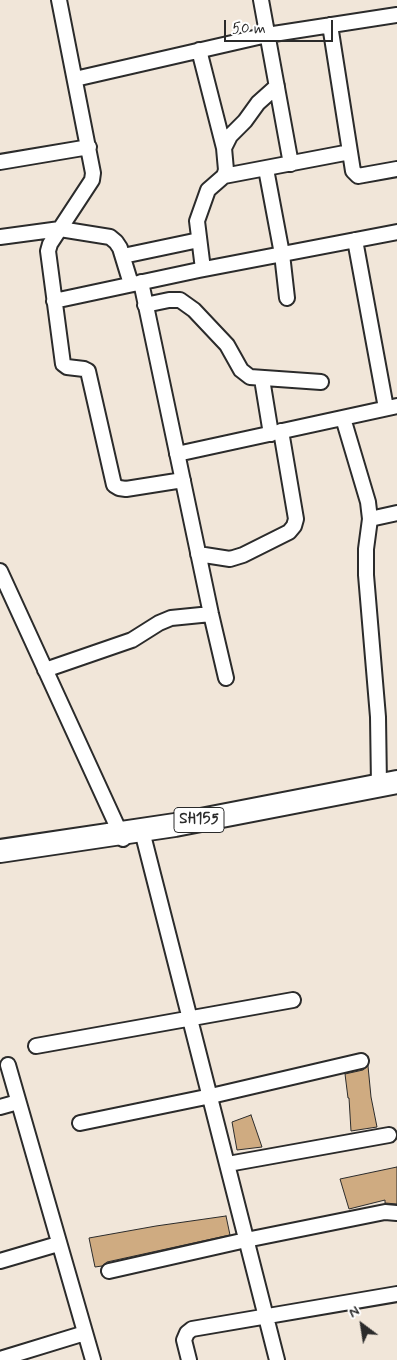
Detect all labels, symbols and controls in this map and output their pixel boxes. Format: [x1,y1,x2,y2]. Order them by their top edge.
scale bar [227,10,336,42]
text: 50 m [232,19,266,39]
road number: SH155 [174,808,224,832]
north arrow [337,1300,387,1350]
text: N [346,1302,363,1322]

